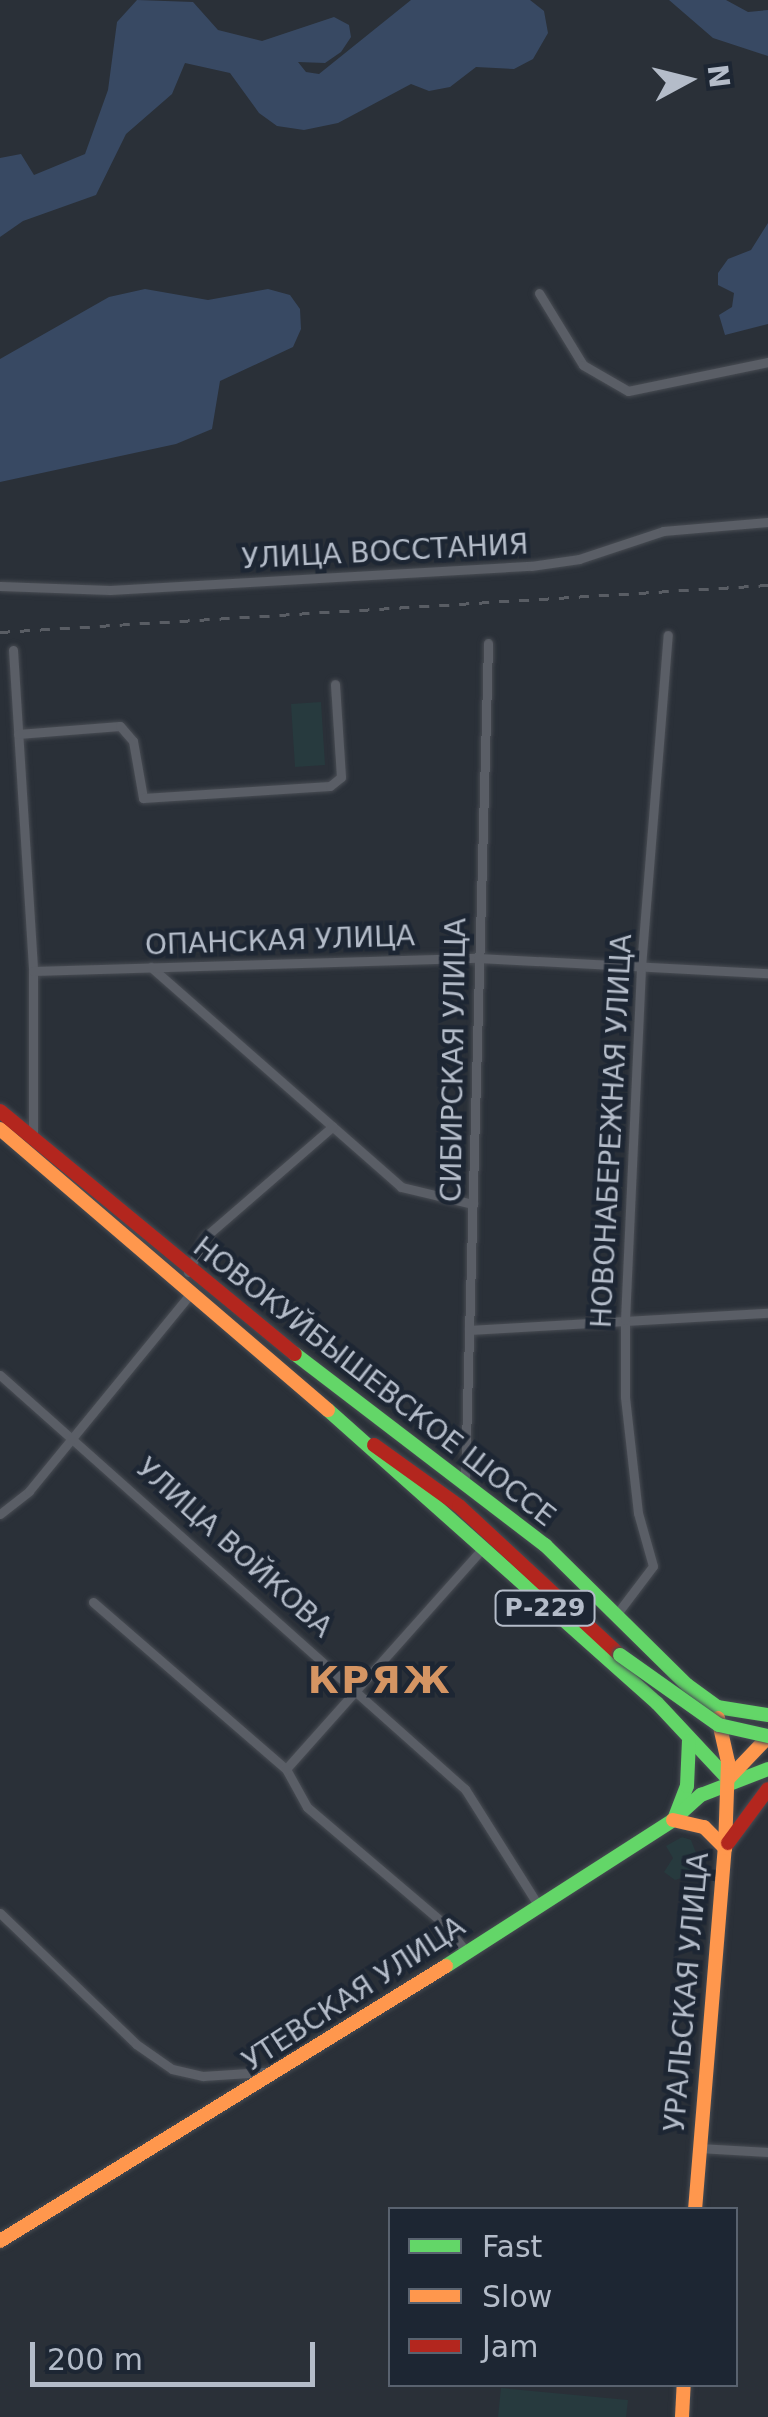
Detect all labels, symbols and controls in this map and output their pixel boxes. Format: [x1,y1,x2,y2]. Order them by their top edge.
north arrow [638,30,738,130]
text: N [700,63,736,90]
street label: УЛИЦА ВОССТАНИЯ [241,528,529,576]
street label: СИБИРСКАЯ УЛИЦА [435,918,473,1202]
street label: ОПАНСКАЯ УЛИЦА [144,919,416,963]
street label: НОВОНАБЕРЕЖНАЯ УЛИЦА [585,933,639,1329]
street label: НОВОКУЙБЫШЕВСКОЕ ШОССЕ [186,1230,562,1534]
street label: УЛИЦА ВОЙКОВА [129,1451,339,1645]
road number: Р-229 [492,1588,598,1628]
district label: КРЯЖ [308,1658,452,1704]
street label: УРАЛЬСКАЯ УЛИЦА [658,1851,716,2133]
street label: УТЕВСКАЯ УЛИЦА [237,1910,471,2078]
legend [388,2207,738,2387]
text: Fast [482,2229,542,2264]
text: Slow [482,2279,552,2314]
scale bar [35,2322,320,2384]
text: Jam [482,2329,538,2364]
text: 200 m [47,2342,143,2377]

